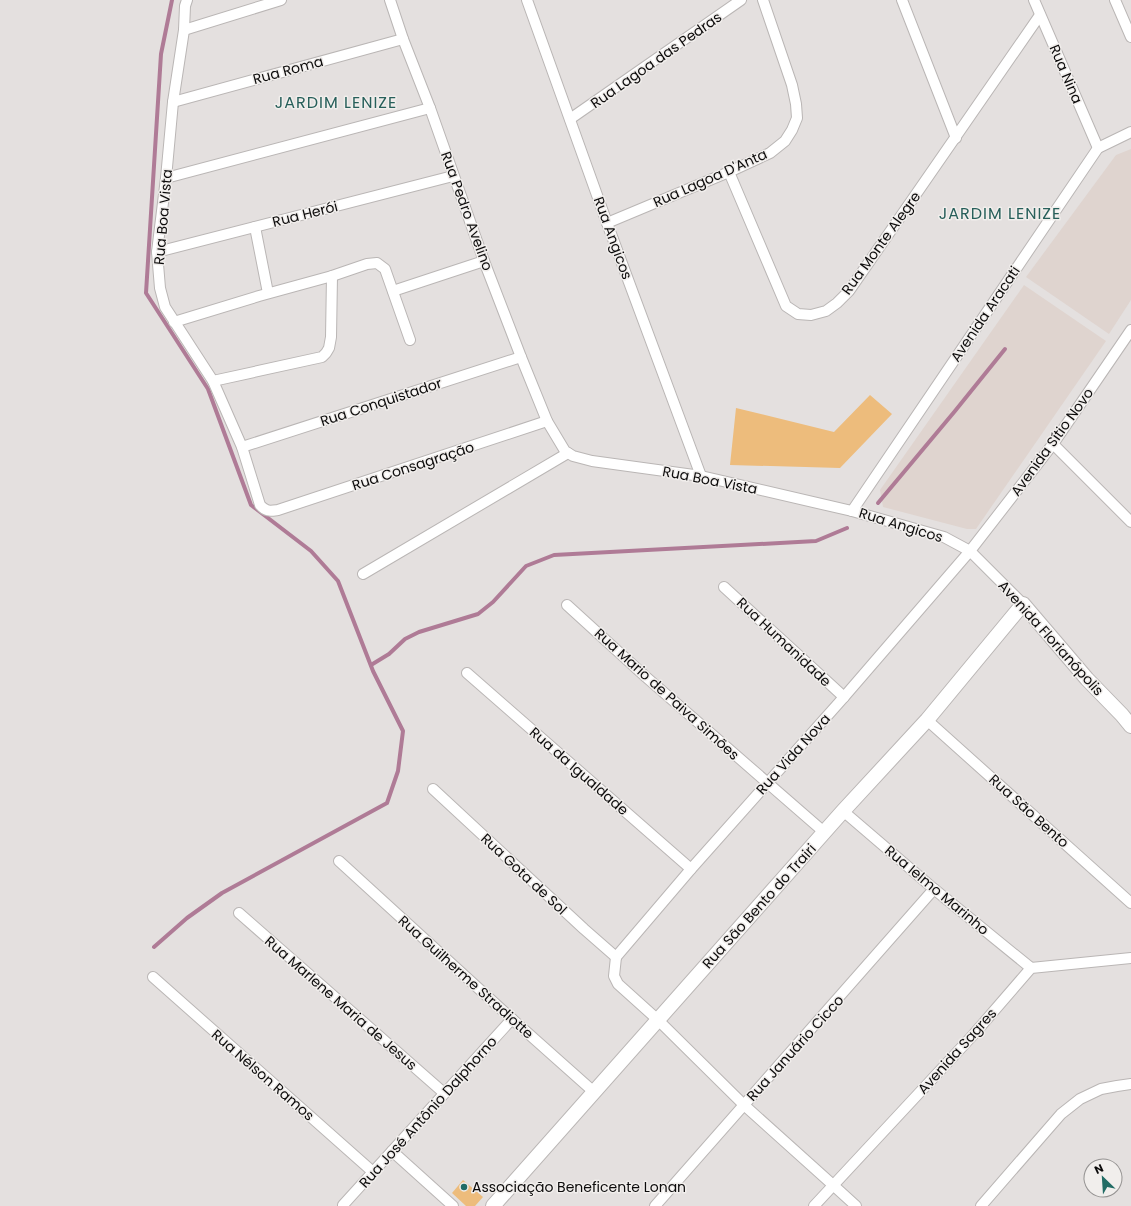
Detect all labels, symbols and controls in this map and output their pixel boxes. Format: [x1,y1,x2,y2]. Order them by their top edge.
street label: Rua Lagoa das Pedras [586,7,726,113]
street label: Rua Nina [1045,41,1087,107]
street label: Rua Roma [251,51,325,89]
district label: JARDIM LENIZE [275,91,397,114]
street label: Rua Lagoa D'Anta [650,144,770,212]
street label: Rua Pedro Avelino [436,149,498,273]
street label: Rua Boa Vista [149,168,177,266]
street label: Rua Monte Alegre [837,187,925,299]
street label: Rua Angicos [589,194,637,282]
street label: Rua Herói [270,196,340,232]
district label: JARDIM LENIZE [939,202,1061,225]
street label: Avenida Aracati [945,262,1025,366]
street label: Rua Conquistador [318,373,444,431]
street label: Avenida Sítio Novo [1006,384,1098,500]
street label: Rua Consagração [349,437,477,495]
street label: Rua Boa Vista [661,461,759,499]
street label: Rua Angicos [857,503,945,547]
street label: Avenida Florianópolis [994,576,1108,700]
street label: Rua Humanidade [732,593,836,691]
street label: Rua Mario de Paiva Simões [590,623,744,765]
street label: Rua Vida Nova [751,709,835,799]
street label: Rua da Igualdade [525,722,633,820]
street label: Rua São Bento [985,770,1073,852]
street label: Rua Gota de Sol [476,829,572,919]
street label: Rua São Bento do Trairi [697,839,821,973]
street label: Rua Ielmo Marinho [881,840,993,940]
street label: Rua Guilherme Stradiotte [394,911,538,1043]
street label: Rua Marlene Maria de Jesus [261,931,421,1075]
street label: Rua Januário Cicco [742,991,848,1105]
street label: Avenida Sagres [913,1004,1001,1098]
street label: Rua Nélson Ramos [207,1025,319,1125]
street label: Rua José Antônio Dalphorno [354,1032,502,1192]
north arrow [1083,1158,1123,1198]
text: N [1092,1160,1106,1178]
place label: Associação Beneficente Lonan [472,1177,686,1197]
marker: Associação Beneficente Lonan [459,1182,469,1192]

